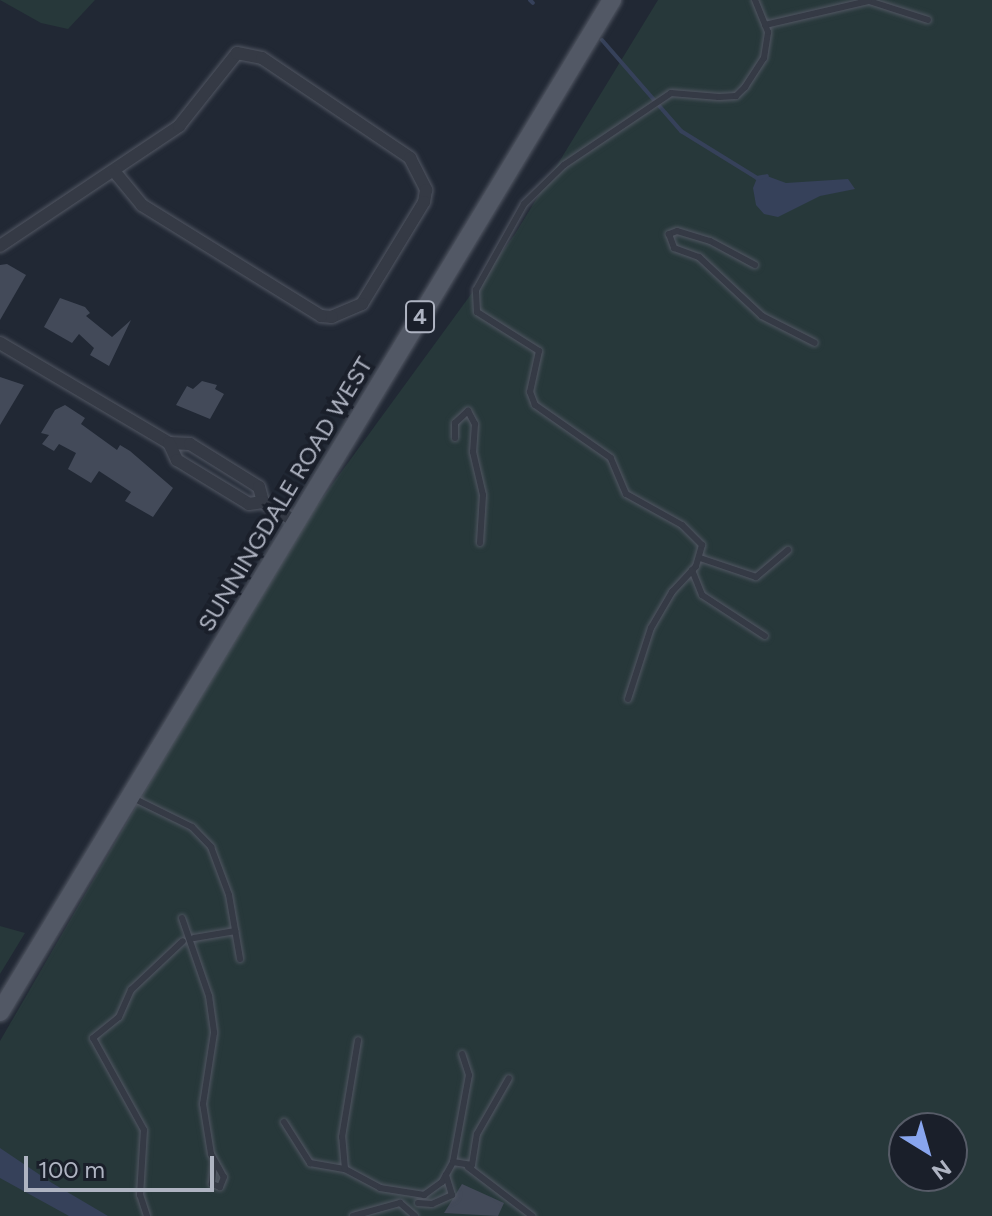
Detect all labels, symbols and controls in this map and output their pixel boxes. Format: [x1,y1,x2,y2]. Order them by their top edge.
road number: 4 [404,299,436,335]
street label: SUNNINGDALE ROAD WEST [192,352,378,636]
north arrow [888,1112,968,1192]
scale bar [28,1140,218,1190]
text: N [927,1154,956,1186]
text: 100 m [38,1155,105,1184]

